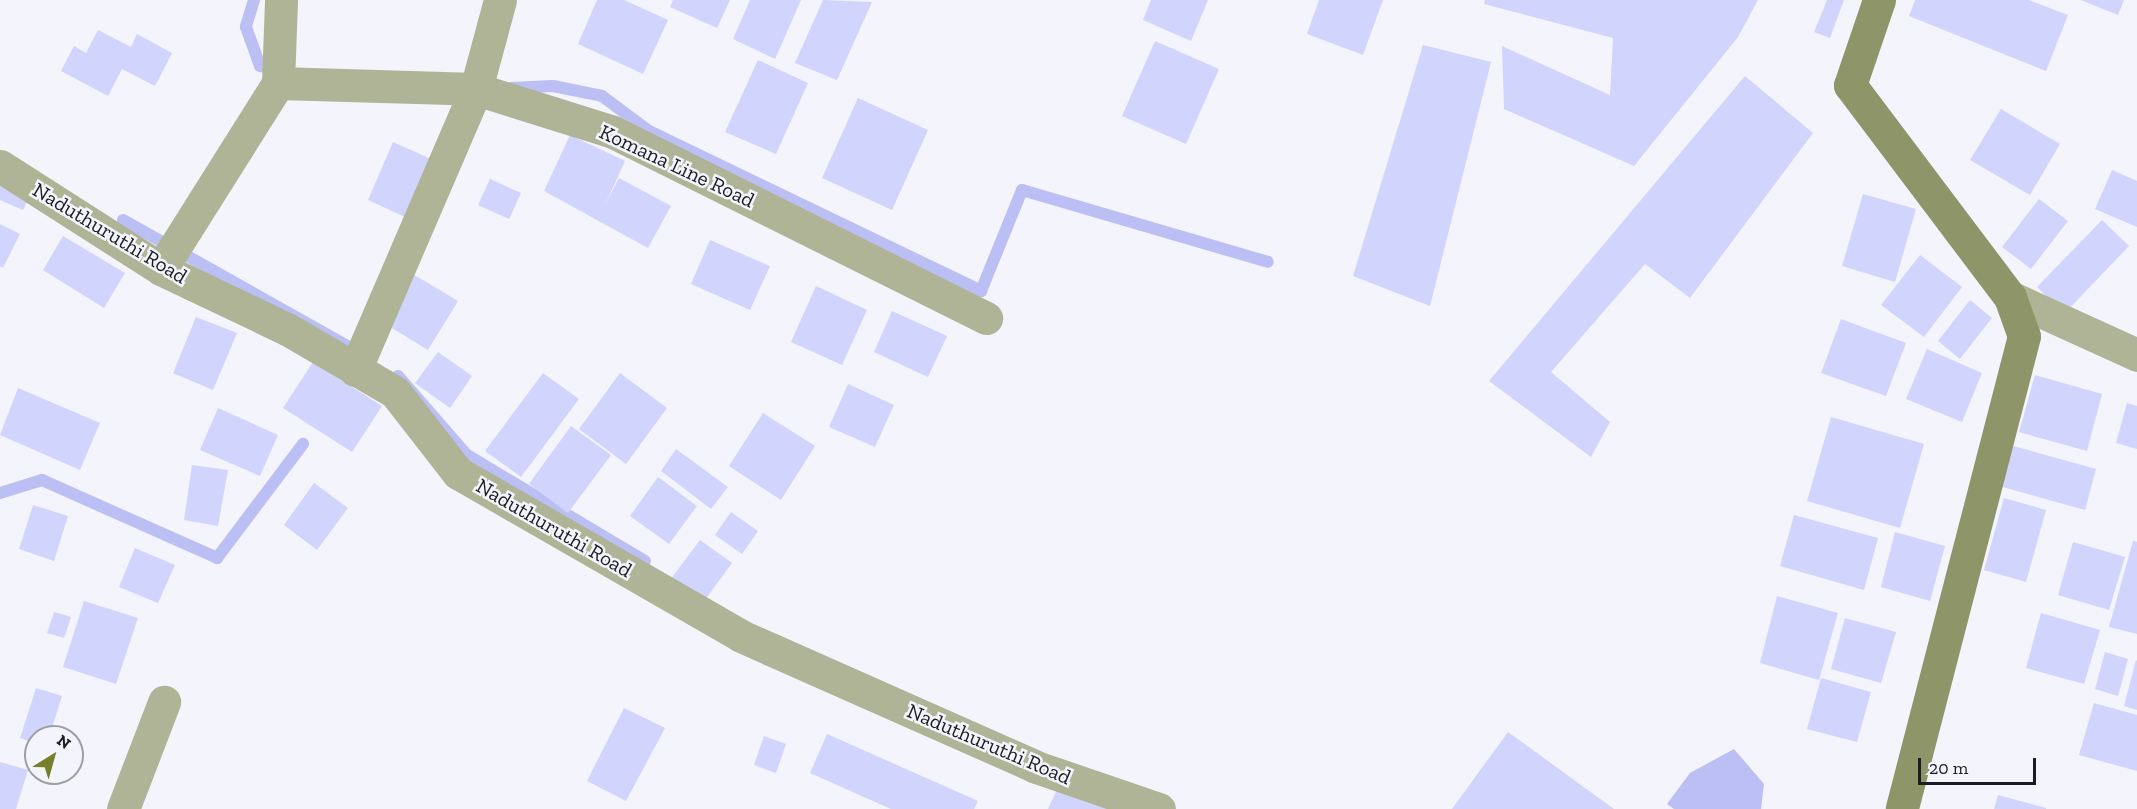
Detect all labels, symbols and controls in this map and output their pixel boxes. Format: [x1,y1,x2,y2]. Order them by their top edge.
street label: Komana Line Road [595,119,759,213]
street label: Naduthuruthi Road [28,177,192,289]
street label: Naduthuruthi Road [472,473,636,583]
street label: Naduthuruthi Road [903,698,1075,790]
north arrow [24,725,84,785]
text: N [53,731,75,753]
scale bar [1921,746,2040,784]
text: 20 m [1929,757,1968,779]

